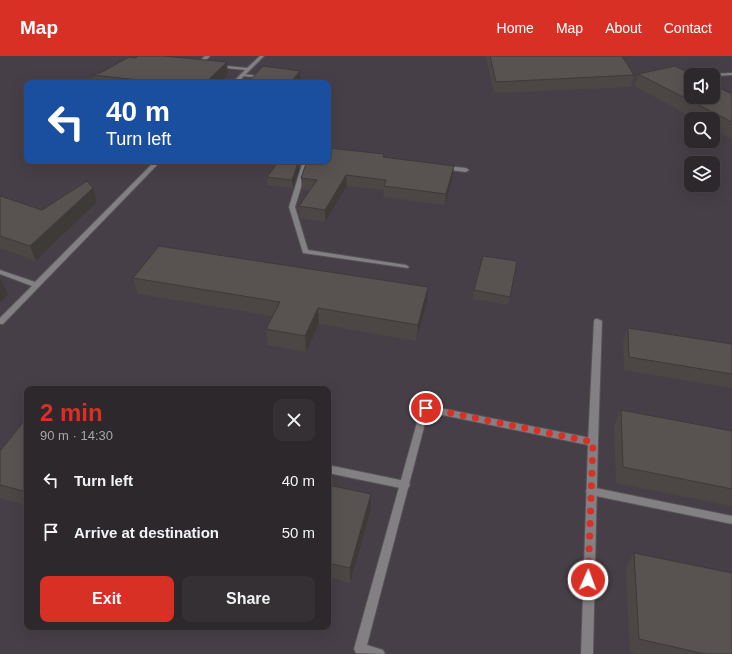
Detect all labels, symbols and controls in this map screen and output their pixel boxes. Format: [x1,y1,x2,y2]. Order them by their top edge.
text: Map [20,17,58,38]
text: Home [497,20,534,36]
text: Map [556,20,583,36]
text: About [605,20,642,36]
text: Contact [664,20,712,36]
map controls [684,68,720,192]
button: sound [684,68,720,104]
icon: left [40,96,92,148]
text: 40 m [106,96,170,127]
button: search [684,112,720,148]
text: Turn left [106,129,171,149]
button: layers [684,156,720,192]
pin [409,391,443,425]
icon: arrive [415,397,437,419]
text: 2 min [40,399,103,426]
button: close [273,399,315,441]
text: 90 m · 14:30 [40,428,113,443]
icon: left [40,469,62,491]
text: Turn left [74,472,133,489]
text: 40 m [282,472,315,489]
icon: arrive [40,521,62,543]
text: Arrive at destination [74,524,219,541]
text: 50 m [282,524,315,541]
position arrow [567,559,609,601]
button: Exit [40,576,174,622]
button: Share [182,576,315,622]

